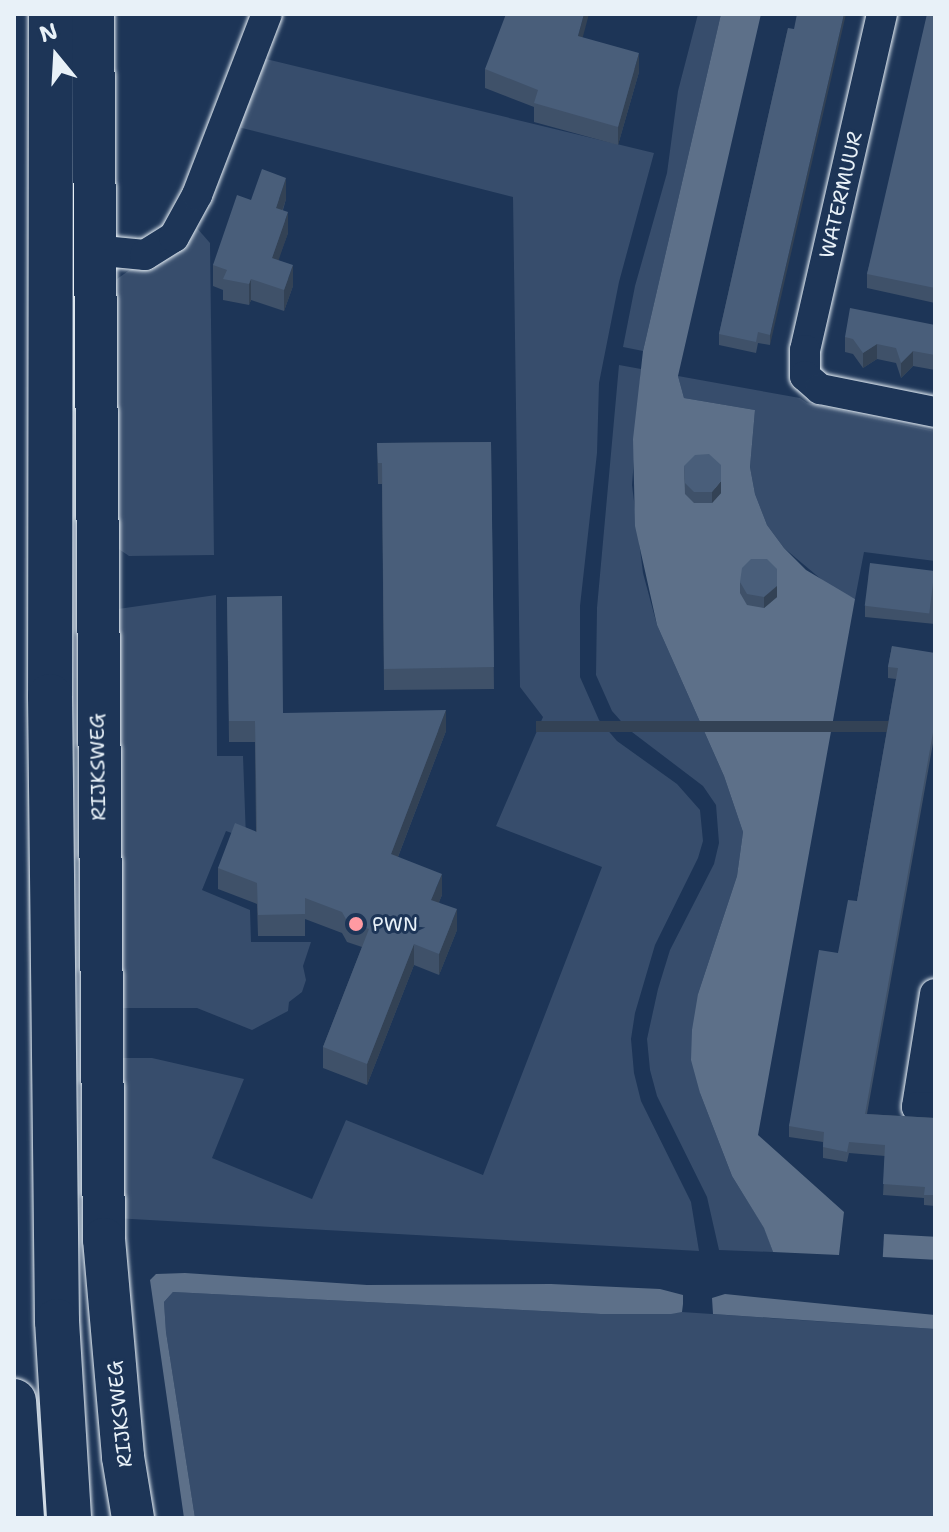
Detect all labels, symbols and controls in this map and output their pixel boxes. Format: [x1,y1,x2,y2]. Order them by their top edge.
north arrow [16,16,96,96]
text: N [36,16,61,49]
street label: WATERMUUR [815,129,867,261]
street label: RIJKSWEG [85,713,111,821]
place label: PWN [372,912,418,936]
marker: PWN [347,915,365,933]
street label: RIJKSWEG [102,1359,138,1469]

